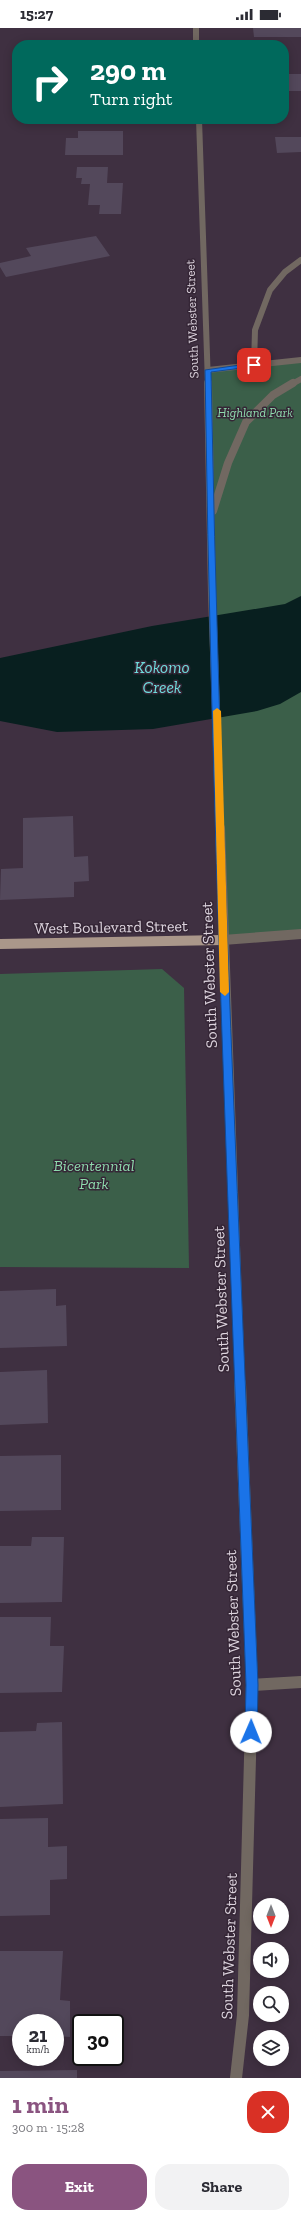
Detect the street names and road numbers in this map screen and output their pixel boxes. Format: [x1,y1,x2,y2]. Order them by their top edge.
street label: South Webster Street [182,259,202,379]
street label: South Webster Street [197,901,221,1049]
street label: West Boulevard Street [34,916,188,938]
street label: South Webster Street [209,1225,233,1373]
street label: South Webster Street [221,1549,245,1697]
street label: South Webster Street [217,1872,241,2020]

